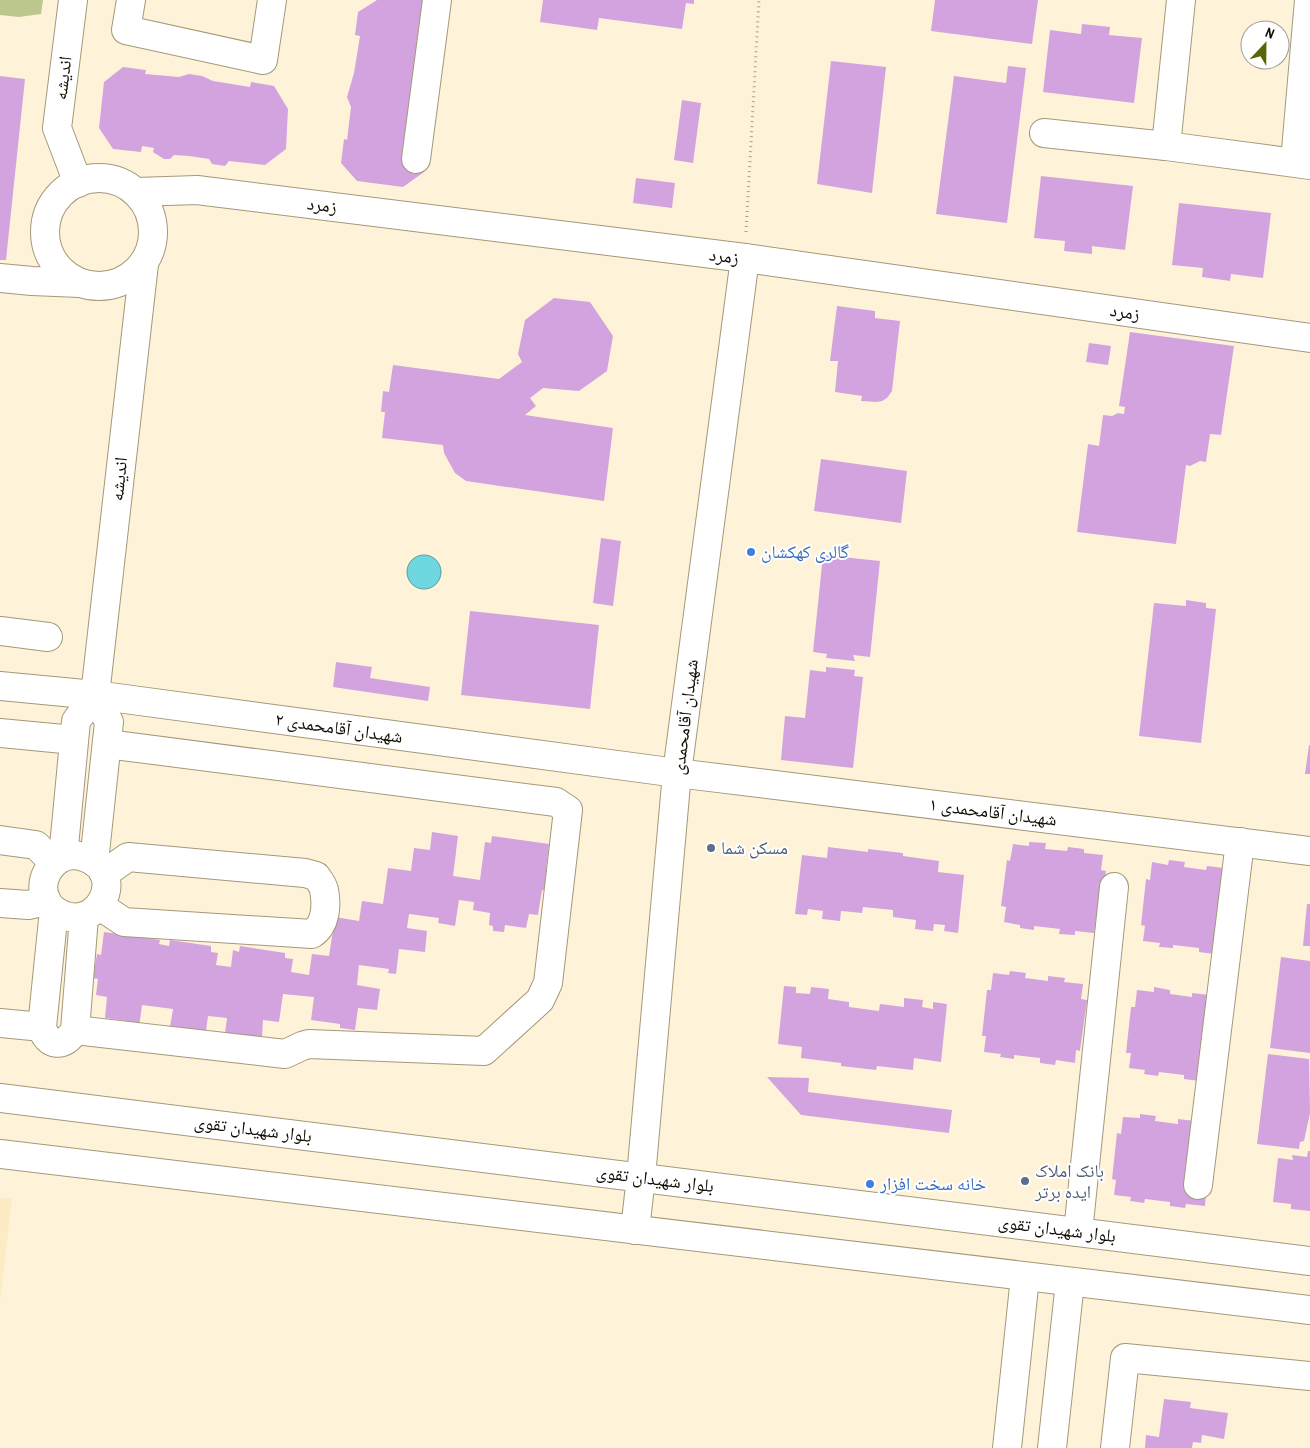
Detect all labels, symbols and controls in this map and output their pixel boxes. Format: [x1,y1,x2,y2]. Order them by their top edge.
north arrow [1240,20,1290,70]
text: N [1263,23,1277,43]
street label: انديشه [47,55,78,101]
street label: زمرد [306,190,338,219]
street label: زمرد [708,241,740,270]
street label: زمرد [1109,297,1142,326]
street label: انديشه [104,456,133,502]
place label: گالری کهکشان [761,539,849,564]
marker: گالری کهکشان [745,546,757,558]
street label: شهیدان آقامحمدی [665,658,704,776]
street label: شهیدان آقامحمدی ۲ [274,706,404,749]
street label: شهیدان آقامحمدی ۱ [928,791,1058,832]
place label: مسکن شما [721,835,788,860]
marker: مسکن شما [705,842,717,854]
street label: بلوار شهیدان تقوی [193,1109,313,1148]
place label: بانک املاک ایده برتر [1034,1158,1104,1204]
street label: بلوار شهیدان تقوی [595,1159,715,1198]
place label: خانه سخت افزار [879,1171,986,1196]
marker: بانک املاک ایده برتر [1019,1175,1031,1187]
marker: خانه سخت افزار [864,1178,876,1190]
street label: بلوار شهیدان تقوی [997,1209,1117,1248]

